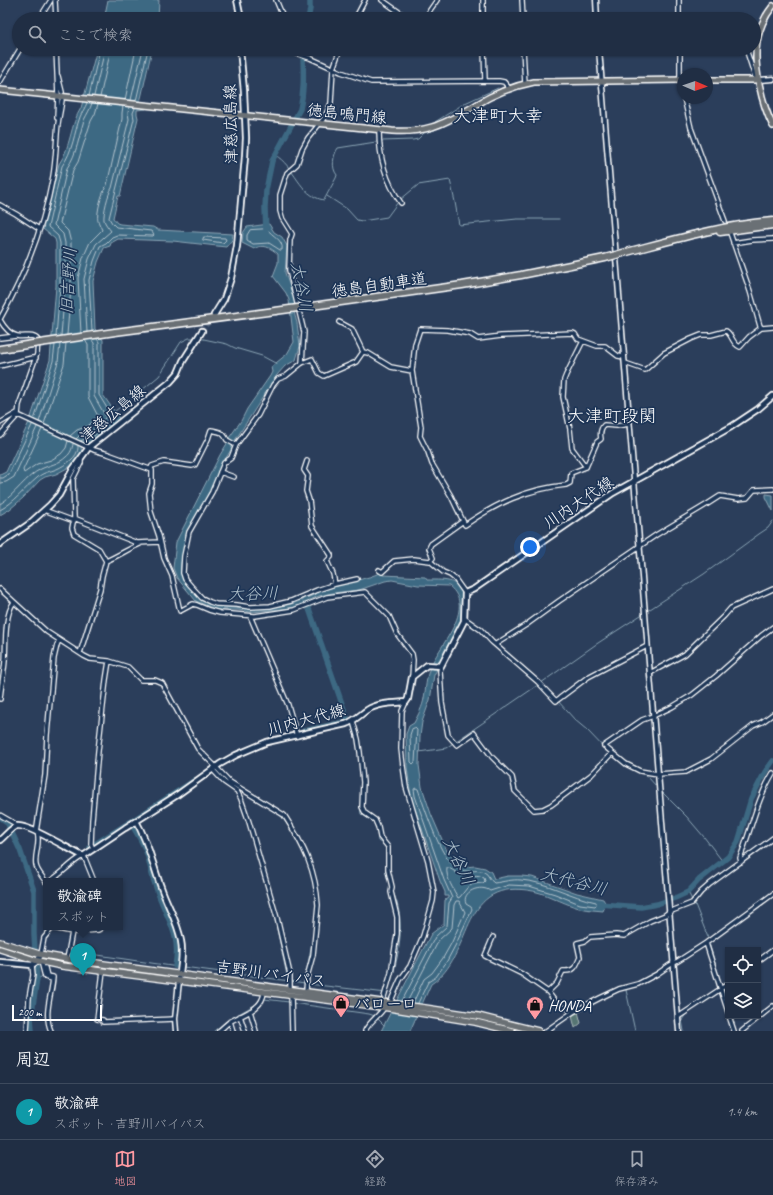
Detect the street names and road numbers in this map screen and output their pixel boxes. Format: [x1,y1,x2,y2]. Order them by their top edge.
street label: 津慈広島線 [220,84,242,164]
street label: 徳島鳴門線 [306,100,388,128]
street label: 徳島自動車道 [330,268,428,302]
street label: 津慈広島線 [76,380,150,447]
street label: 川内大代線 [540,472,617,533]
street label: 川内大代線 [265,700,347,740]
street label: 吉野川バイパス [214,956,328,992]

